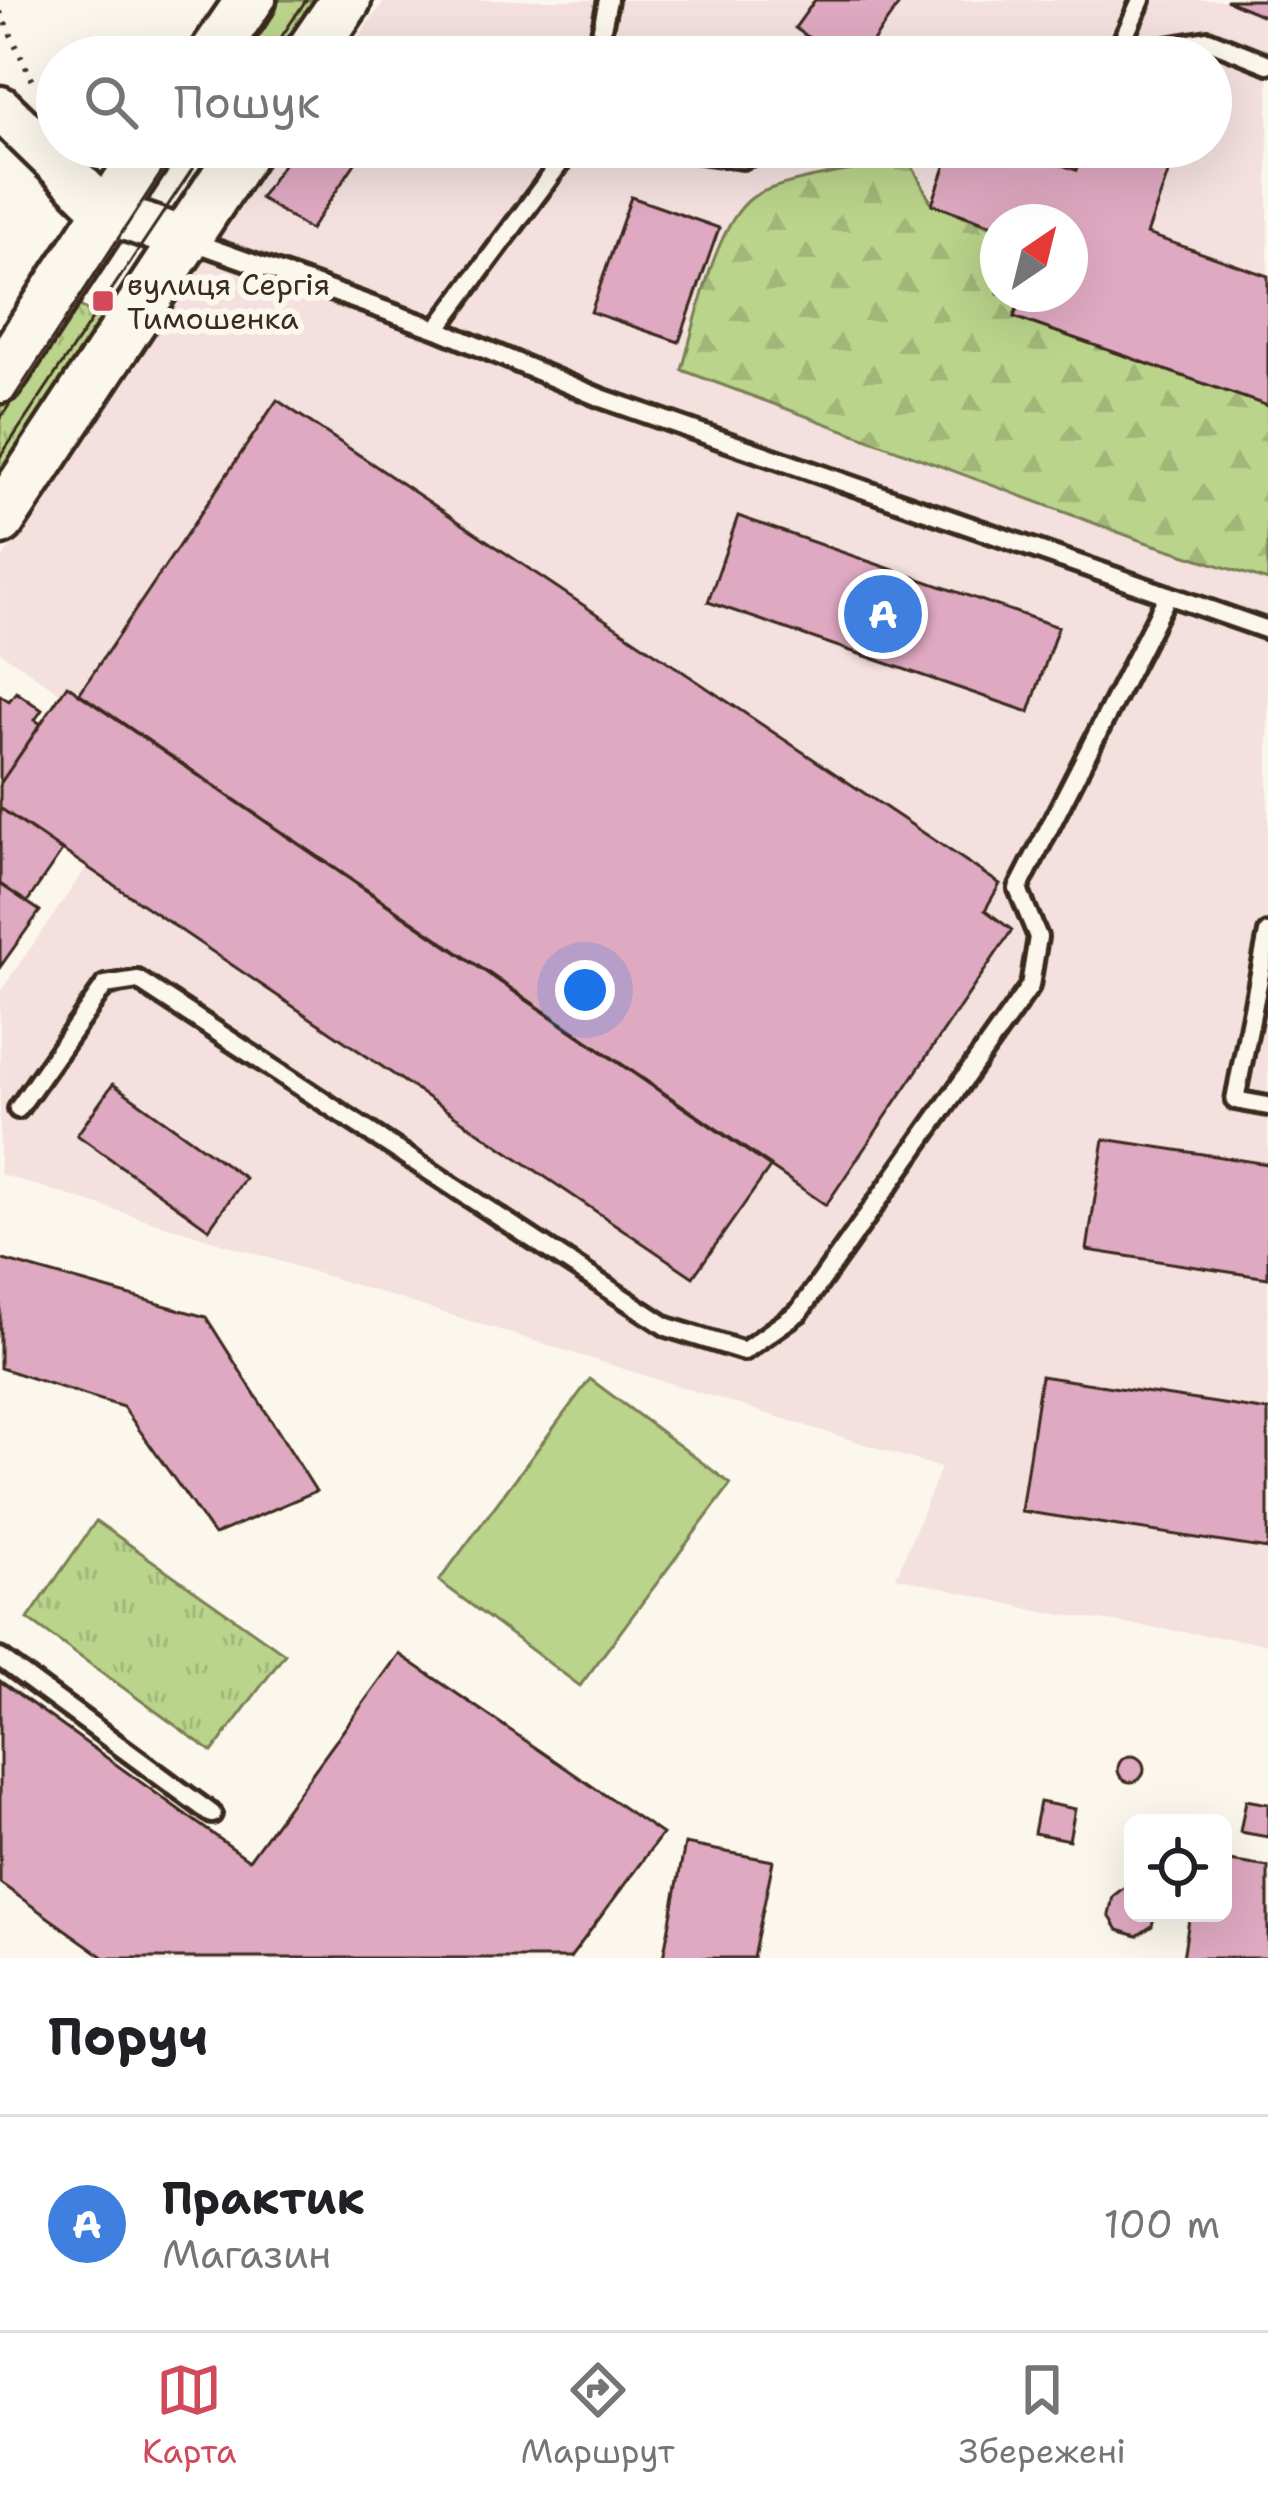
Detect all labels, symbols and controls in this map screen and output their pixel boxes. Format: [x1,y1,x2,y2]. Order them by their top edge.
search box [36,36,1232,168]
icon: search [78,69,144,135]
text: Пошук [174,72,320,132]
north arrow [980,204,1088,312]
place label: вулиця Сергія Тимошенка [127,264,330,339]
marker: вулиця Сергія Тимошенка [90,288,116,314]
pin: A [844,569,922,659]
your location [555,960,615,1020]
map controls [1124,1814,1232,1922]
button: locate [1124,1814,1232,1922]
text: Поруч [48,2002,208,2070]
text: Практик [162,2168,365,2228]
text: A [72,2198,102,2250]
text: 100 m [1104,2198,1220,2250]
text: Магазин [162,2228,331,2280]
tab: Карта [142,2357,237,2474]
tab: Маршрут [521,2357,675,2474]
tab: Збережені [959,2357,1126,2474]

